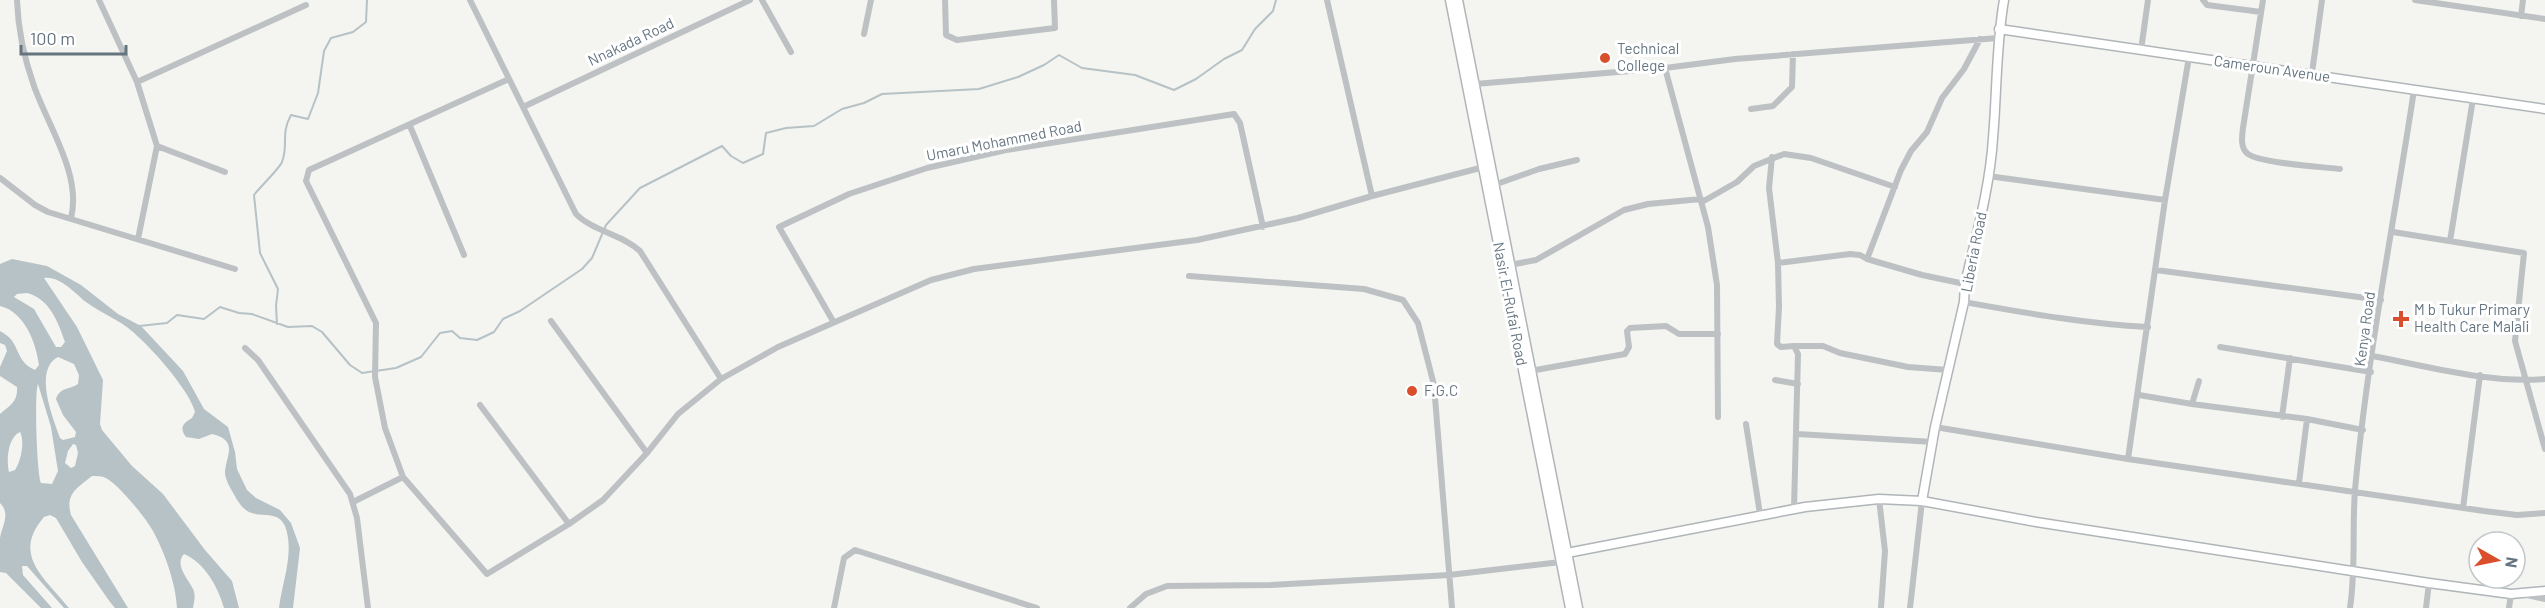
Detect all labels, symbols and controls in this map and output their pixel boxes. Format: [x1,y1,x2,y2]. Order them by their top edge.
street label: Nnakada Road [585,13,677,69]
scale bar [21,18,126,56]
text: 100 m [30,27,75,49]
place label: Technical College [1617,39,1679,74]
marker: Technical College [1598,51,1612,65]
street label: Cameroun Avenue [2213,51,2331,85]
street label: Umaru Mohammed Road [925,116,1083,164]
street label: Liberia Road [1956,210,1990,294]
street label: Nasir El-Rufai Road [1490,240,1532,367]
street label: Kenya Road [2350,290,2378,367]
place label: M b Tukur Primary Health Care Malali [2414,300,2530,335]
marker: M b Tukur Primary Health Care Malali [2392,310,2410,328]
place label: F.G.C [1424,381,1458,399]
marker: F.G.C [1405,384,1419,398]
north arrow [2467,530,2527,590]
text: N [2502,556,2523,569]

